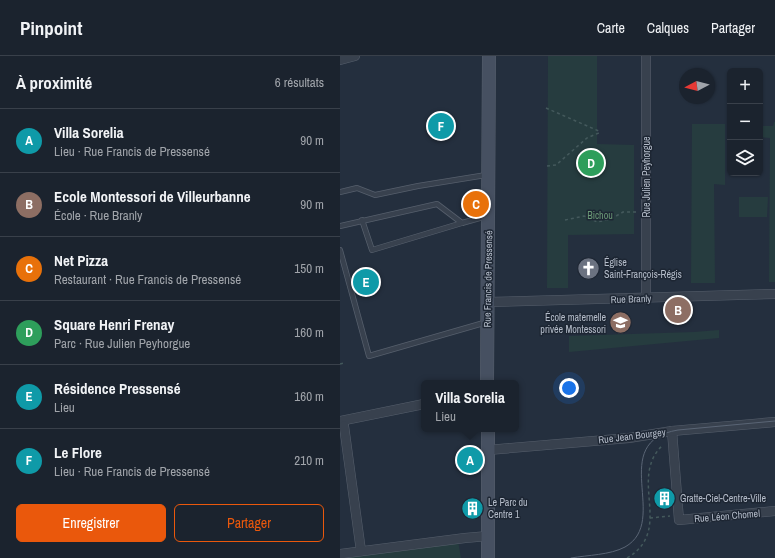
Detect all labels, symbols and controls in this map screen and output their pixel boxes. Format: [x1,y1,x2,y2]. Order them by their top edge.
text: Pinpoint [20,15,82,41]
text: Carte [597,19,625,37]
text: Calques [647,19,689,37]
text: Partager [711,19,755,37]
north arrow [679,68,715,104]
map controls [727,68,763,176]
button: + [727,68,763,104]
text: À proximité [16,71,92,94]
text: 6 résultats [275,74,324,91]
button: − [727,104,763,140]
pin: F [428,111,454,141]
text: Villa Sorelia [54,122,124,143]
text: A [25,132,33,149]
text: 90 m [300,132,324,149]
street label: Rue Julien Peyhorgue [640,136,653,218]
button: layers [727,140,763,176]
text: Lieu · Rue Francis de Pressensé [54,143,210,160]
pin: D [578,148,604,178]
text: Ecole Montessori de Villeurbanne [54,186,251,207]
pin: C [463,189,489,219]
text: B [25,196,33,213]
text: 90 m [300,196,324,213]
text: École · Rue Branly [54,207,142,224]
park label: Bichou [587,209,613,222]
street label: Rue Francis de Pressensé [481,230,495,328]
text: Net Pizza [54,250,108,271]
church icon: Église Saint-François-Régis [576,255,602,281]
place label: Église Saint-François-Régis [604,256,682,281]
text: C [25,260,33,277]
text: 150 m [294,260,324,277]
pin: E [353,267,379,297]
text: Restaurant · Rue Francis de Pressensé [54,271,241,288]
street label: Rue Branly [611,292,652,306]
pin: B [665,295,691,325]
school or university icon: École maternelle privée Montessori [608,310,634,336]
place label: École maternelle privée Montessori [540,311,606,336]
text: Square Henri Frenay [54,314,174,335]
text: D [25,324,33,341]
text: 160 m [294,324,324,341]
text: Parc · Rue Julien Peyhorgue [54,335,190,352]
text: Résidence Pressensé [54,378,181,399]
your location [559,378,579,398]
popup [421,380,519,432]
text: Villa Sorelia [435,387,505,408]
text: E [25,388,33,405]
text: 160 m [294,388,324,405]
text: Lieu [54,399,75,416]
text: Lieu [435,408,456,425]
street label: Rue Jean Bourgey [598,425,667,447]
text: Le Flore [54,442,102,463]
pin: A [457,445,483,475]
text: F [26,452,32,469]
text: 210 m [294,452,324,469]
text: Lieu · Rue Francis de Pressensé [54,463,210,480]
building icon: Gratte-Ciel-Centre-Ville [651,485,677,511]
place label: Gratte-Ciel-Centre-Ville [680,492,766,505]
building icon: Le Parc du Centre 1 [459,495,485,521]
place label: Le Parc du Centre 1 [488,496,528,521]
button: Enregistrer [16,504,166,542]
button: Partager [174,504,324,542]
street label: Rue Léon Chomel [694,507,761,525]

